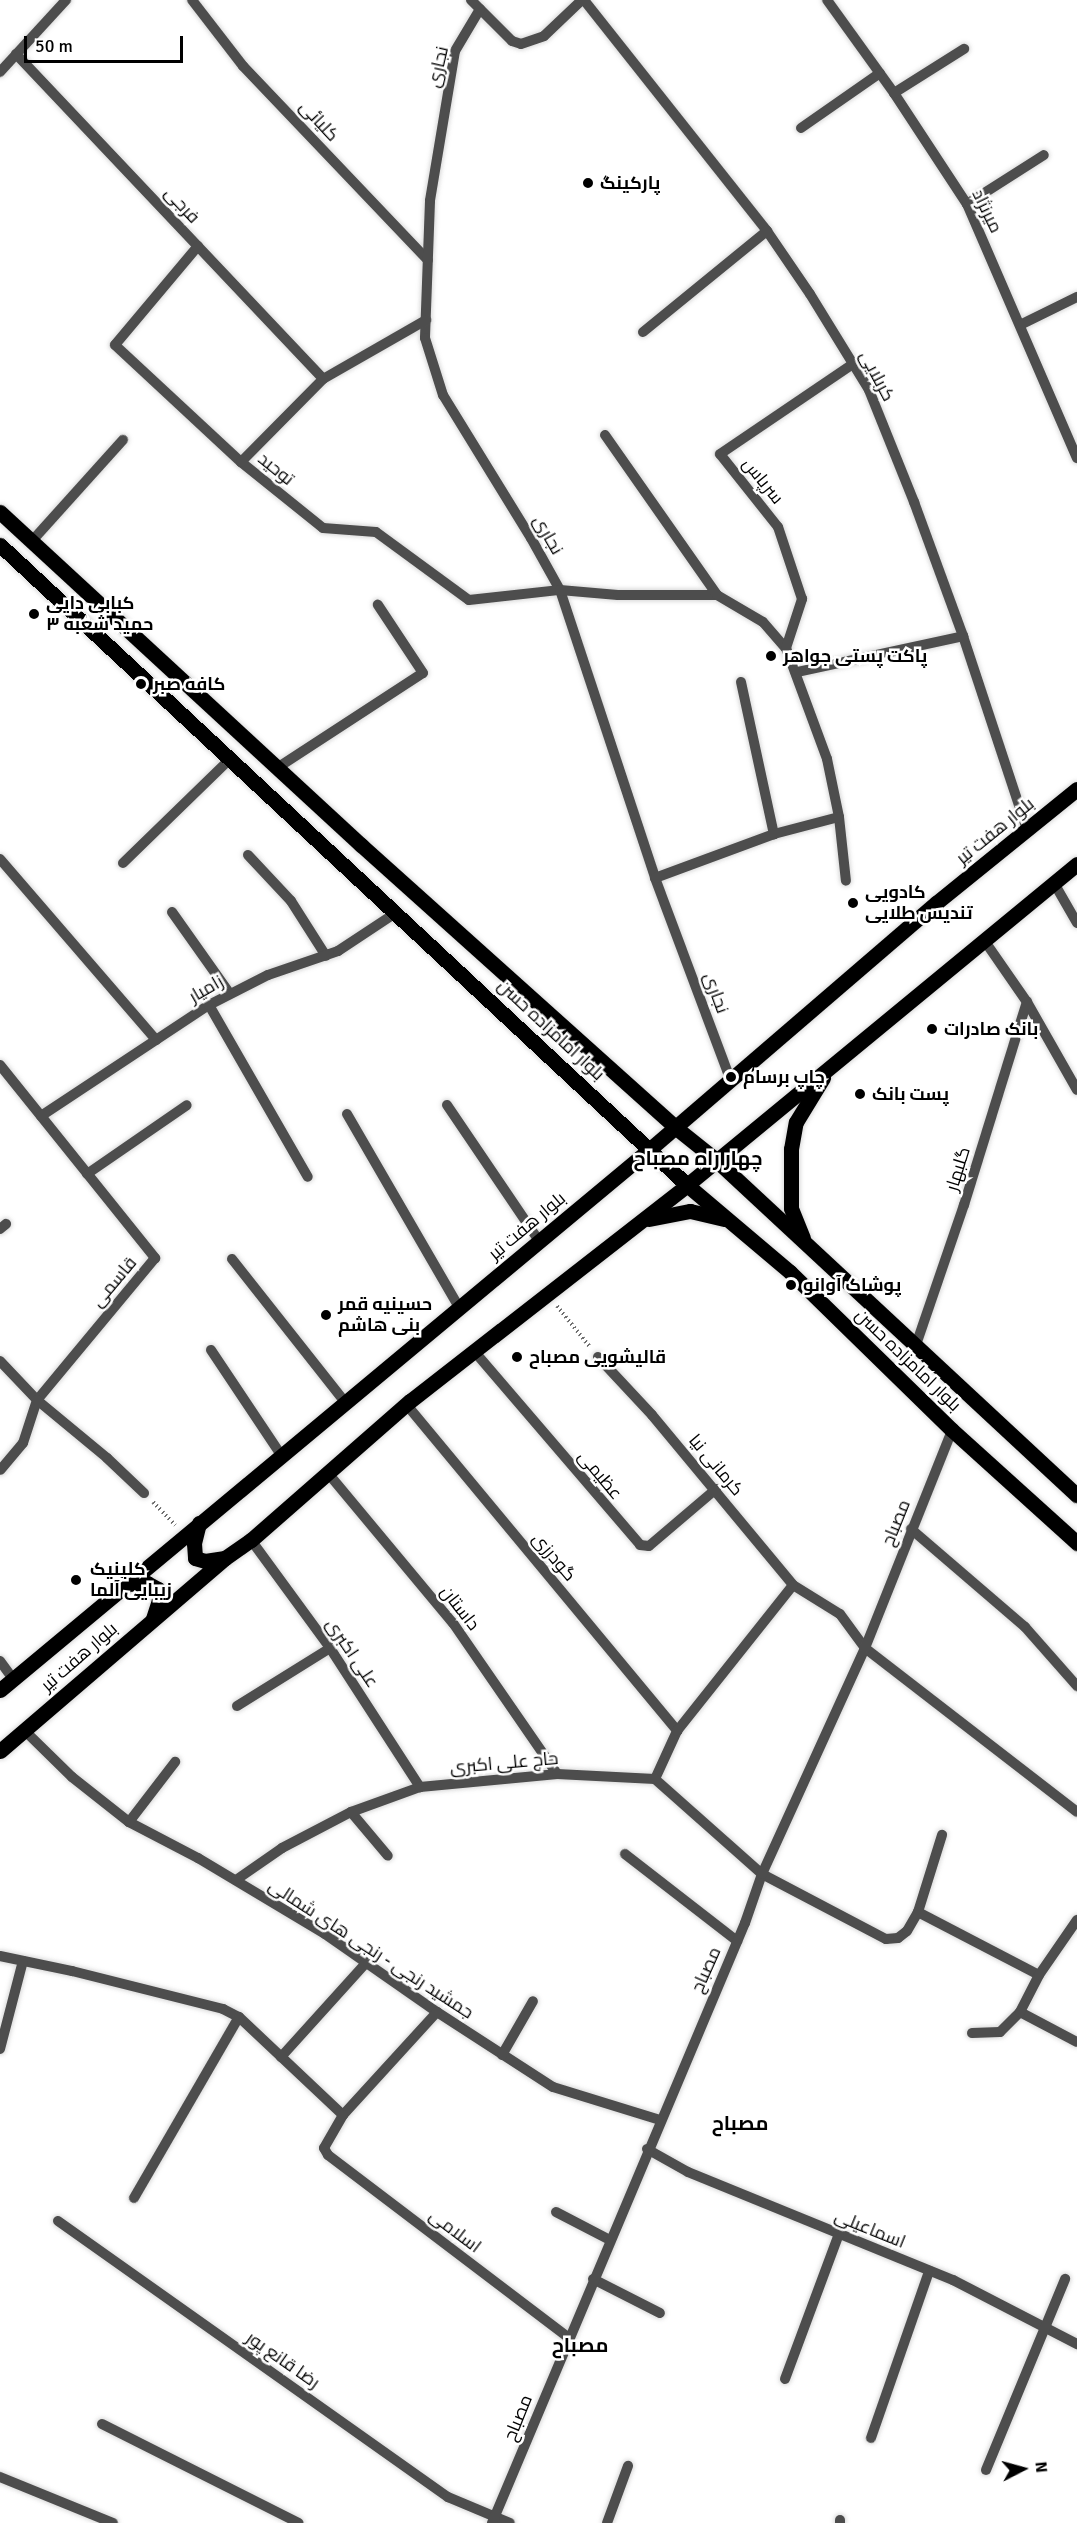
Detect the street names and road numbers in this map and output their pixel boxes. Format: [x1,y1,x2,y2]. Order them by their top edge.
street label: نجاری [423,44,453,90]
street label: کلیائی [295,96,343,146]
street label: فرجی [160,182,204,228]
street label: میرنژاد [967,186,1007,236]
street label: کربلایی [855,347,899,405]
street label: توحید [254,448,298,490]
street label: سرپاس [738,453,788,509]
street label: نجاری [528,511,568,559]
street label: بلوار هفت تیر [952,793,1038,869]
street label: نجاری [699,970,733,1016]
street label: زامیار [185,971,227,1007]
street label: بلوار امامزاده حسن [493,975,609,1085]
street label: گلبهار [941,1144,975,1194]
street label: بلوار هفت تیر [484,1187,570,1265]
street label: قاسمی [87,1252,141,1312]
street label: بلوار امامزاده حسن [851,1304,965,1416]
street label: کرمانی نیا [684,1430,748,1500]
street label: عظیمی [573,1446,627,1504]
street label: مصباح [877,1497,915,1549]
street label: گودرزی [527,1528,581,1586]
street label: داستان [436,1581,484,1635]
street label: علی اکبری [321,1614,383,1692]
street label: بلوار هفت تیر [36,1618,122,1696]
street label: حاج علی اکبری [449,1748,559,1778]
street label: جمشید رنجی - رنجی های شمالی [264,1875,478,2023]
street label: مصباح [686,1944,726,1996]
street label: اسلامی [425,2205,485,2257]
street label: اسماعیلی [831,2205,909,2253]
street label: رضا قانع پور [242,2327,324,2393]
street label: مصباح [499,2392,537,2444]

